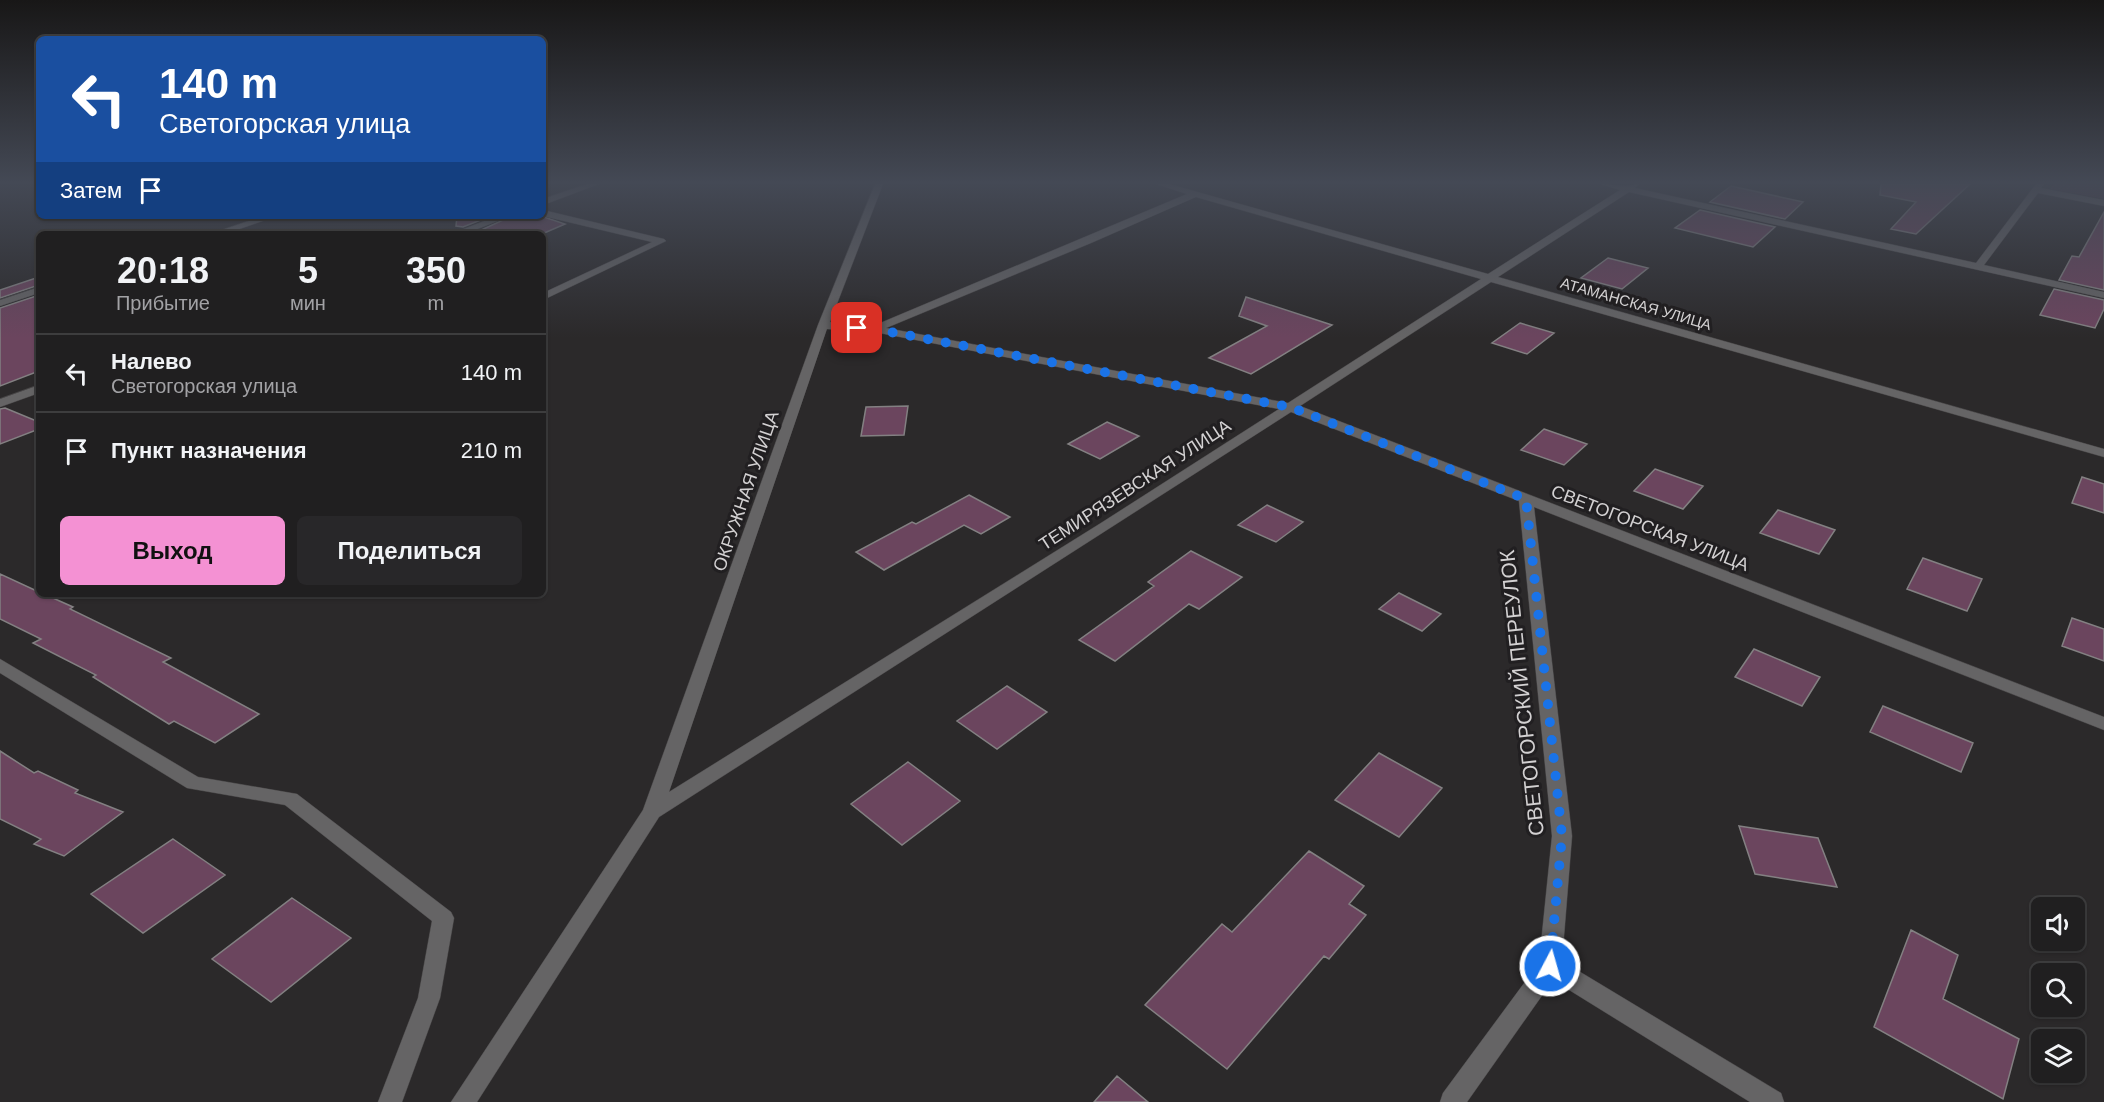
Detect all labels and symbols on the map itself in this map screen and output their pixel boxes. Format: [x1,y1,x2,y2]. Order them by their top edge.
street label: АТАМАНСКАЯ УЛИЦА [1559,274,1714,333]
pin [831,302,882,353]
street label: ОКРУЖНАЯ УЛИЦА [709,408,783,574]
street label: ТЕМИРЯЗЕВСКАЯ УЛИЦА [1036,416,1234,554]
street label: СВЕТОГОРСКАЯ УЛИЦА [1548,481,1752,575]
street label: СВЕТОГОРСКИЙ ПЕРЕУЛОК [1495,548,1548,837]
position arrow [1518,934,1582,998]

